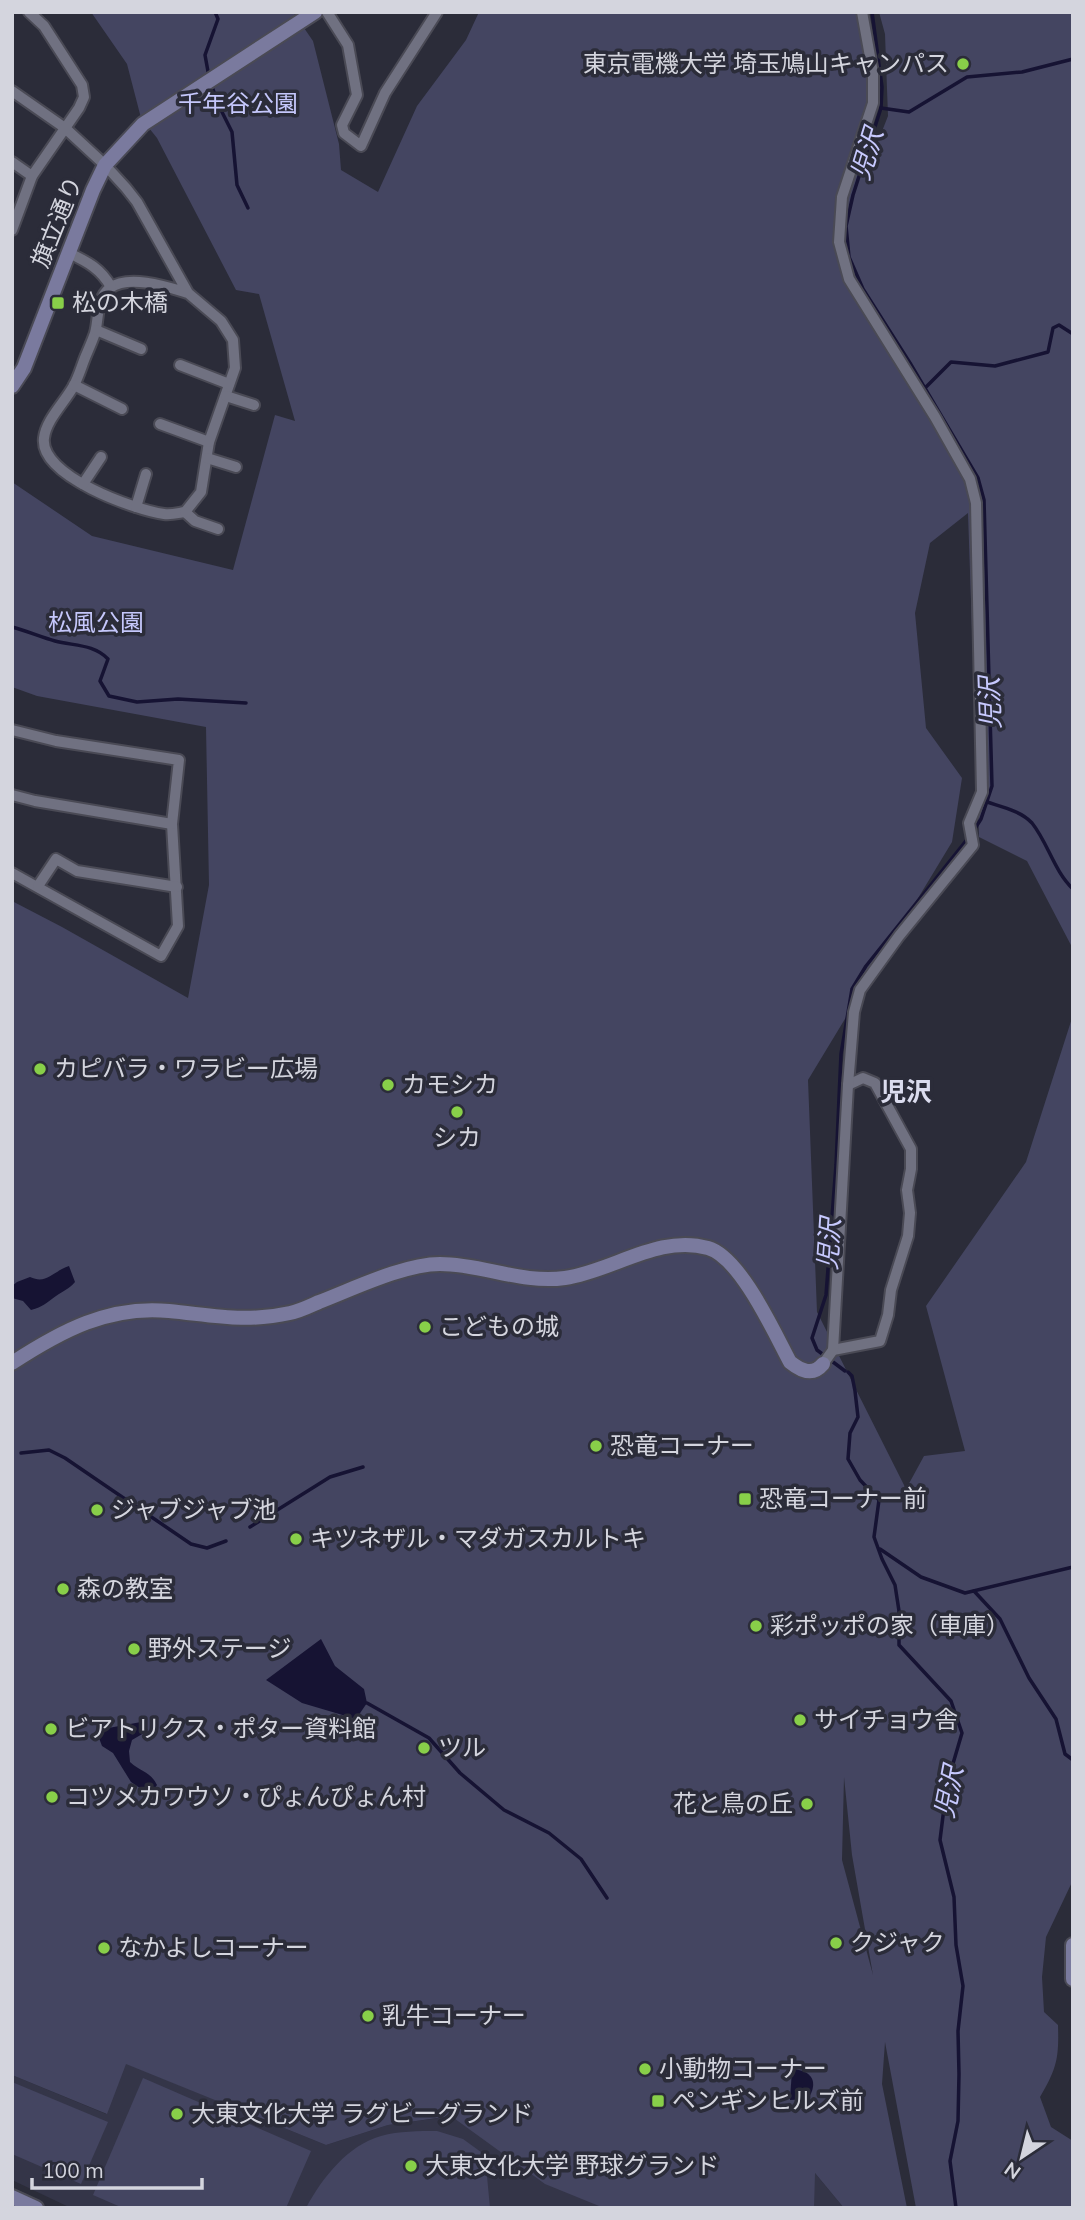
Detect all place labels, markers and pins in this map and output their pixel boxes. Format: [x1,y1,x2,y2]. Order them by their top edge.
place label: 東京電機大学 埼玉鳩山キャンパス [583,48,949,78]
marker: 東京電機大学 埼玉鳩山キャンパス [955,56,971,72]
place label: 松の木橋 [72,287,168,317]
marker: 松の木橋 [50,295,66,311]
place label: カピバラ・ワラビー広場 [54,1053,318,1083]
marker: カピバラ・ワラビー広場 [32,1061,48,1077]
place label: カモシカ [402,1069,498,1099]
marker: カモシカ [380,1077,396,1093]
marker: シカ [449,1104,465,1120]
place label: シカ [433,1122,481,1152]
place label: こどもの城 [439,1311,559,1341]
marker: こどもの城 [417,1319,433,1335]
place label: 恐竜コーナー [610,1430,754,1460]
marker: 恐竜コーナー [588,1438,604,1454]
place label: 恐竜コーナー前 [759,1483,927,1513]
marker: 恐竜コーナー前 [737,1491,753,1507]
place label: ジャブジャブ池 [111,1494,277,1524]
marker: ジャブジャブ池 [89,1502,105,1518]
place label: キツネザル・マダガスカルトキ [310,1523,646,1553]
marker: キツネザル・マダガスカルトキ [288,1531,304,1547]
place label: 森の教室 [77,1573,173,1603]
marker: 森の教室 [55,1581,71,1597]
place label: 彩ポッポの家（車庫） [770,1610,1010,1640]
marker: 彩ポッポの家（車庫） [748,1618,764,1634]
place label: 野外ステージ [148,1633,292,1663]
marker: 野外ステージ [126,1641,142,1657]
place label: サイチョウ舎 [814,1704,958,1734]
marker: サイチョウ舎 [792,1712,808,1728]
place label: ビアトリクス・ポター資料館 [65,1713,376,1743]
marker: ビアトリクス・ポター資料館 [43,1721,59,1737]
place label: ツル [438,1732,486,1762]
marker: ツル [416,1740,432,1756]
place label: コツメカワウソ・ぴょんぴょん村 [66,1781,426,1811]
place label: 花と鳥の丘 [673,1788,793,1818]
marker: コツメカワウソ・ぴょんぴょん村 [44,1789,60,1805]
marker: 花と鳥の丘 [799,1796,815,1812]
place label: クジャク [850,1927,945,1957]
place label: なかよしコーナー [118,1932,309,1962]
marker: クジャク [828,1935,844,1951]
marker: なかよしコーナー [96,1940,112,1956]
place label: 乳牛コーナー [382,2000,526,2030]
marker: 乳牛コーナー [360,2008,376,2024]
place label: 小動物コーナー [659,2053,827,2083]
marker: 小動物コーナー [637,2061,653,2077]
place label: ペンギンヒルズ前 [672,2085,864,2115]
marker: ペンギンヒルズ前 [650,2093,666,2109]
place label: 大東文化大学 ラグビーグランド [191,2098,533,2128]
marker: 大東文化大学 ラグビーグランド [169,2106,185,2122]
place label: 大東文化大学 野球グランド [425,2150,719,2180]
marker: 大東文化大学 野球グランド [403,2158,419,2174]

